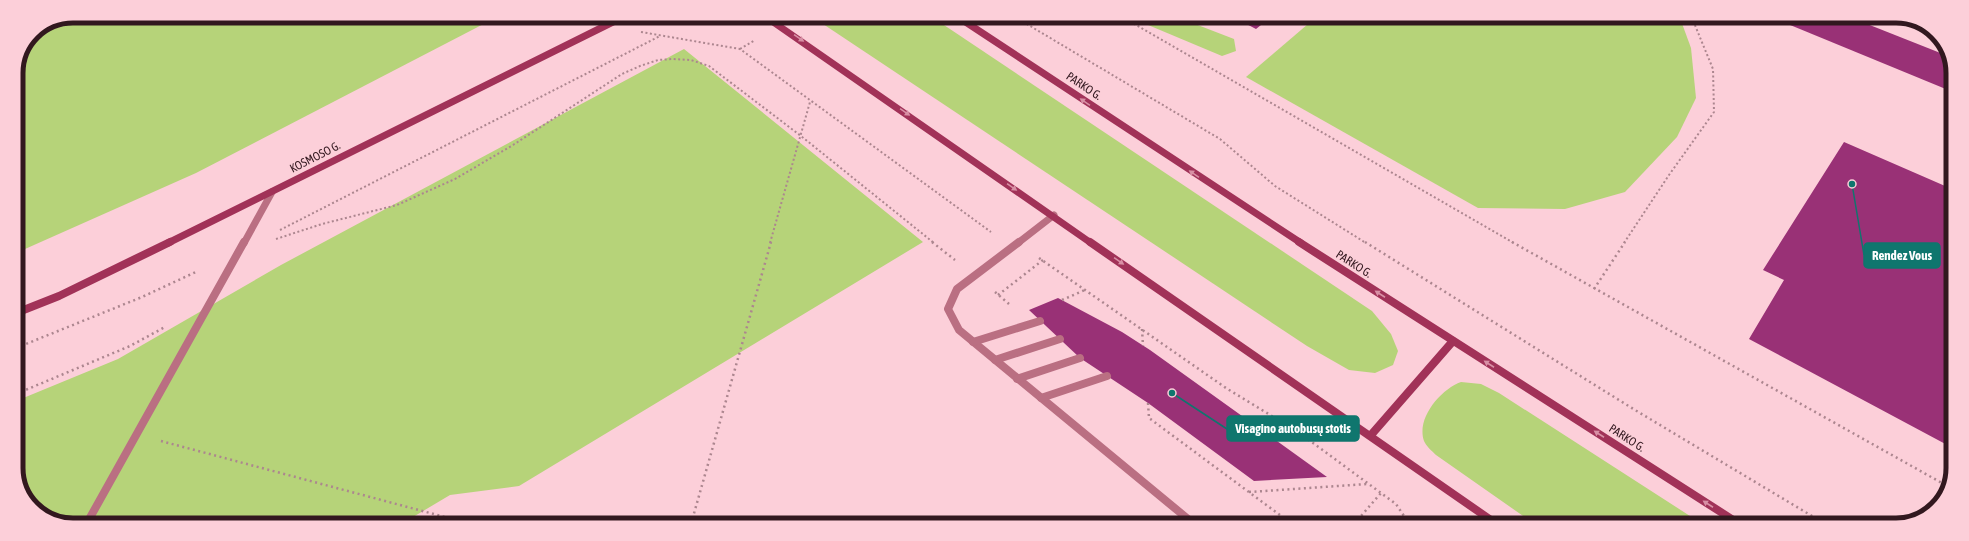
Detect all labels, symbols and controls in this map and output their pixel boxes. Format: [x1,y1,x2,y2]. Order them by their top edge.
one-way arrow [793,34,804,42]
street label: PARKO G. [1064,69,1104,103]
one-way arrow [1080,98,1091,106]
one-way arrow [900,108,911,116]
street label: KOSMOSO G. [287,138,343,176]
one-way arrow [1188,170,1199,178]
one-way arrow [1007,183,1017,191]
callout: Rendez Vous [1864,243,1940,268]
street label: PARKO G. [1333,247,1375,281]
text: Rendez Vous [1872,248,1932,263]
one-way arrow [1114,257,1124,265]
one-way arrow [1375,290,1385,298]
one-way arrow [1484,360,1494,368]
callout: Visagino autobusų stotis [1227,416,1359,441]
text: Visagino autobusų stotis [1234,421,1351,436]
street label: PARKO G. [1606,421,1648,455]
one-way arrow [1594,430,1604,438]
one-way arrow [1703,500,1713,508]

